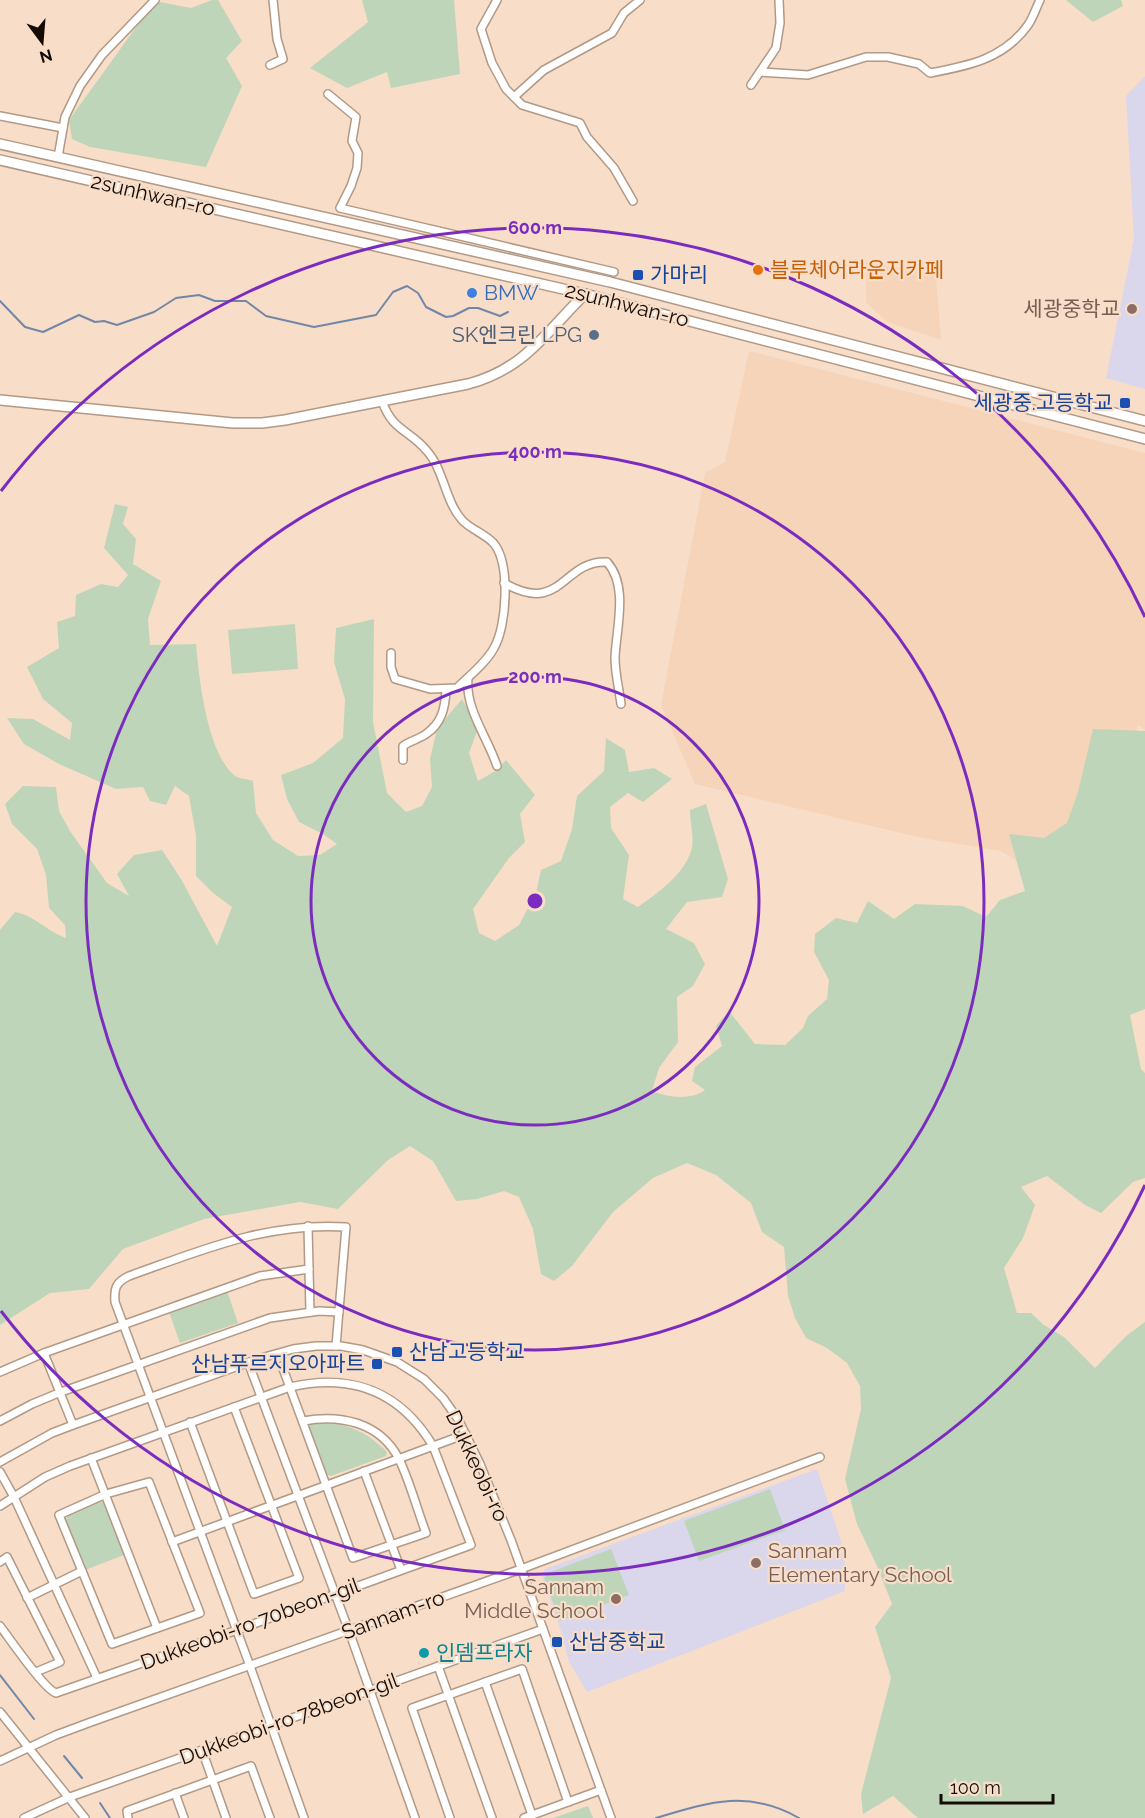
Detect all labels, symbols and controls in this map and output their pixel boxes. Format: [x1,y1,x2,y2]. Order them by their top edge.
north arrow [12,12,72,72]
text: N [38,45,54,67]
street label: 2sunhwan-ro [89,168,218,221]
text: 600 m [508,217,562,238]
place label: 블루체어라운지카페 [770,257,944,282]
place label: 가마리 [650,262,708,287]
marker: 블루체어라운지카페 [751,263,765,277]
marker: 가마리 [631,268,645,282]
street label: 2sunhwan-ro [563,277,692,332]
place label: BMW [484,280,538,305]
marker: BMW [465,286,479,300]
place label: 세광중학교 [1023,296,1120,321]
marker: 세광중학교 [1125,302,1139,316]
place label: SK엔크린 LPG [452,322,582,347]
marker: SK엔크린 LPG [587,328,601,342]
place label: 세광중.고등학교 [974,390,1113,415]
marker: 세광중.고등학교 [1118,396,1132,410]
text: 400 m [508,441,562,462]
text: 200 m [508,666,562,687]
centre of rings [525,891,545,911]
place label: 산남고등학교 [409,1339,525,1364]
marker: 산남고등학교 [390,1345,404,1359]
place label: 산남푸르지오아파트 [191,1351,365,1376]
marker: 산남푸르지오아파트 [370,1357,384,1371]
street label: Dukkeobi-ro [441,1406,514,1525]
place label: Sannam Elementary School [768,1538,952,1587]
marker: Sannam Elementary School [749,1556,763,1570]
street label: Dukkeobi-ro 70beon-gil [137,1572,363,1675]
place label: Sannam Middle School [464,1574,604,1623]
street label: Sannam-ro [338,1584,448,1645]
marker: Sannam Middle School [609,1592,623,1606]
place label: 산남중학교 [569,1629,666,1654]
marker: 산남중학교 [550,1635,564,1649]
place label: 인뎀프라자 [436,1640,533,1665]
marker: 인뎀프라자 [417,1646,431,1660]
street label: Dukkeobi-ro 78beon-gil [176,1667,402,1770]
scale bar [941,1767,1054,1805]
text: 100 m [950,1777,1001,1798]

